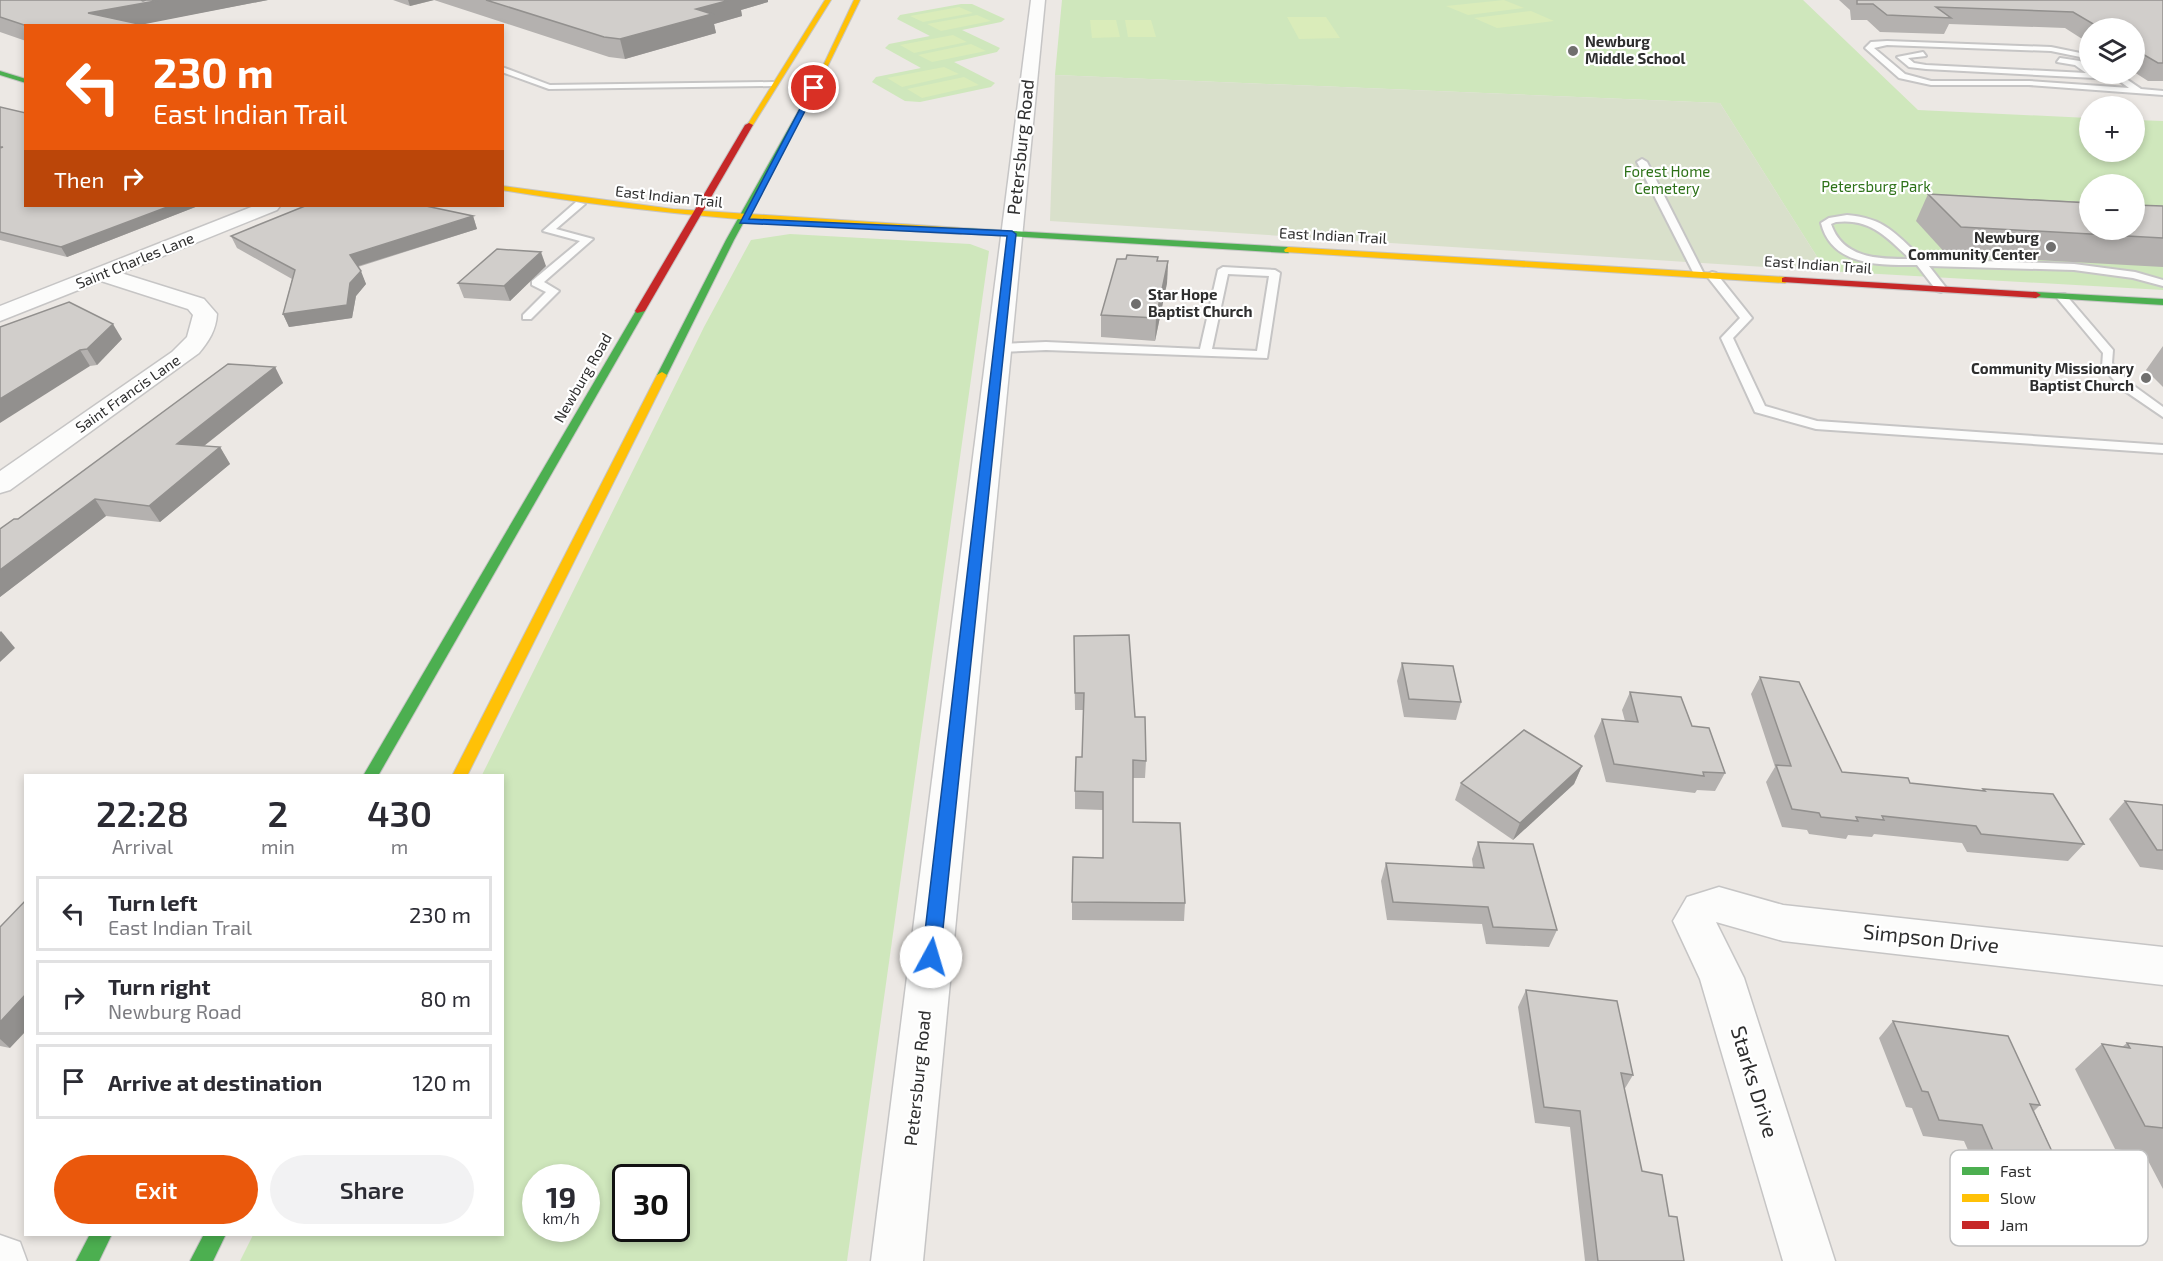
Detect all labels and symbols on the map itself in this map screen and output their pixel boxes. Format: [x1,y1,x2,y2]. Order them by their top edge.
place label: Newburg Middle School [1585,32,1686,67]
marker: Newburg Middle School [1566,44,1580,58]
pin [788,62,839,113]
street label: Petersburg Road [1002,78,1038,216]
park label: Forest Home Cemetery [1624,162,1710,197]
park label: Petersburg Park [1821,177,1931,195]
street label: East Indian Trail [614,181,724,211]
street label: East Indian Trail [1279,223,1388,247]
street label: Saint Charles Lane [73,228,196,292]
place label: Newburg Community Center [1908,228,2040,264]
marker: Newburg Community Center [2044,240,2058,254]
street label: East Indian Trail [1764,251,1873,277]
place label: Star Hope Baptist Church [1148,285,1252,320]
marker: Star Hope Baptist Church [1129,297,1143,311]
street label: Newburg Road [549,330,615,425]
street label: Saint Francis Lane [72,350,183,436]
place label: Community Missionary Baptist Church [1971,359,2135,394]
marker: Community Missionary Baptist Church [2139,371,2153,385]
street label: Simpson Drive [1862,918,2001,957]
position arrow [899,925,963,989]
street label: Petersburg Road [899,1009,935,1147]
street label: Starks Drive [1727,1023,1784,1140]
legend [1950,1150,2148,1246]
text: Fast [2000,1161,2031,1180]
speed limit sign: 30 [612,1164,690,1242]
text: Slow [2000,1188,2036,1207]
text: Jam [2000,1215,2028,1234]

